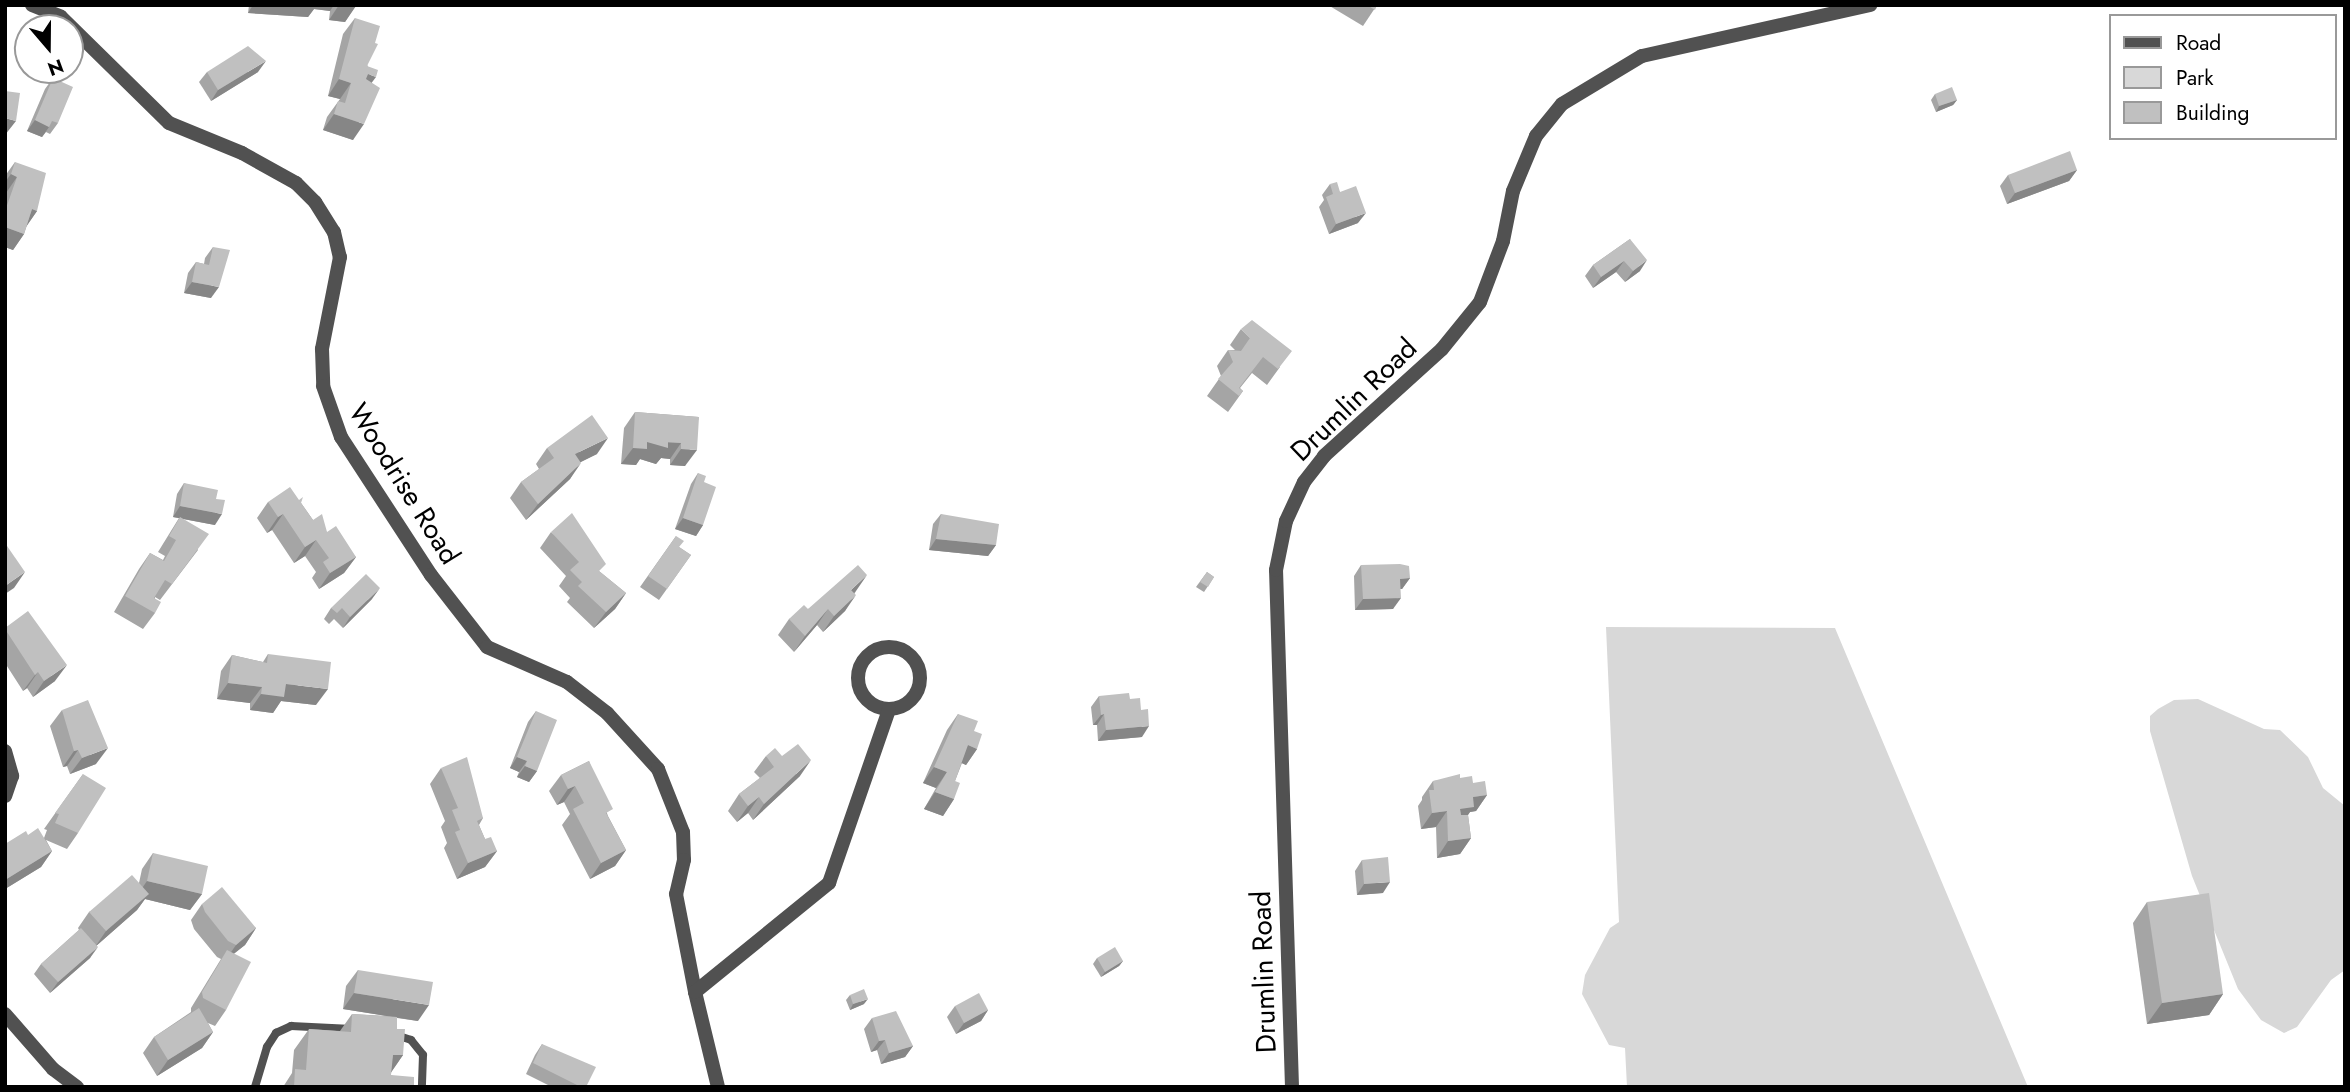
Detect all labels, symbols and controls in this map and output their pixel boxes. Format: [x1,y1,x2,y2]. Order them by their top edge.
north arrow [14,14,84,84]
legend [2108,14,2336,140]
text: Road [2176,28,2221,58]
text: N [44,52,67,83]
text: Park [2176,63,2213,93]
text: Building [2176,98,2249,128]
street label: Drumlin Road [1284,332,1424,468]
street label: Woodrise Road [341,397,467,571]
street label: Drumlin Road [1244,890,1284,1054]

